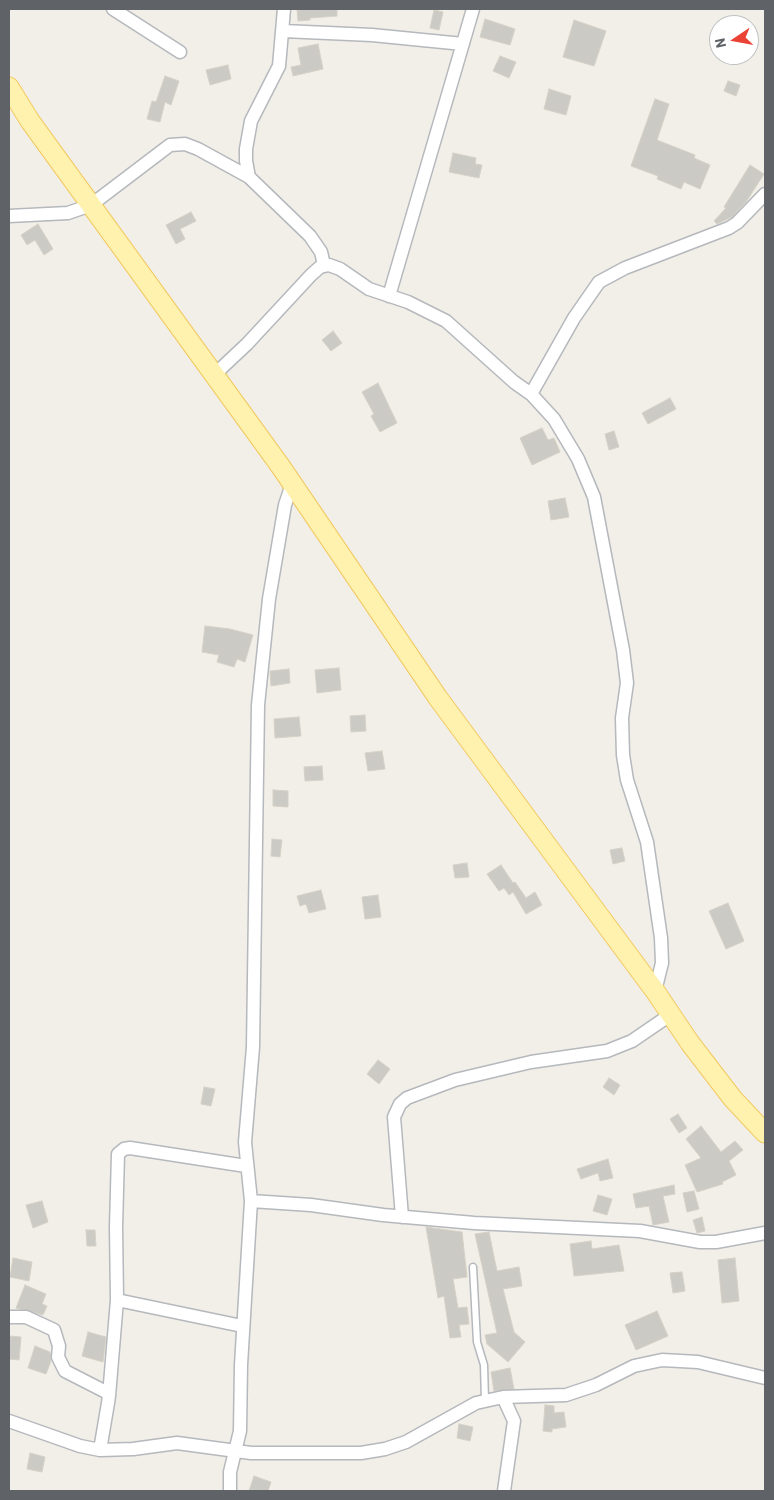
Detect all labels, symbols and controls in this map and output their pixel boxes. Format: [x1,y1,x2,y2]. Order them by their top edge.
north arrow [709,15,759,65]
text: N [711,37,729,49]

